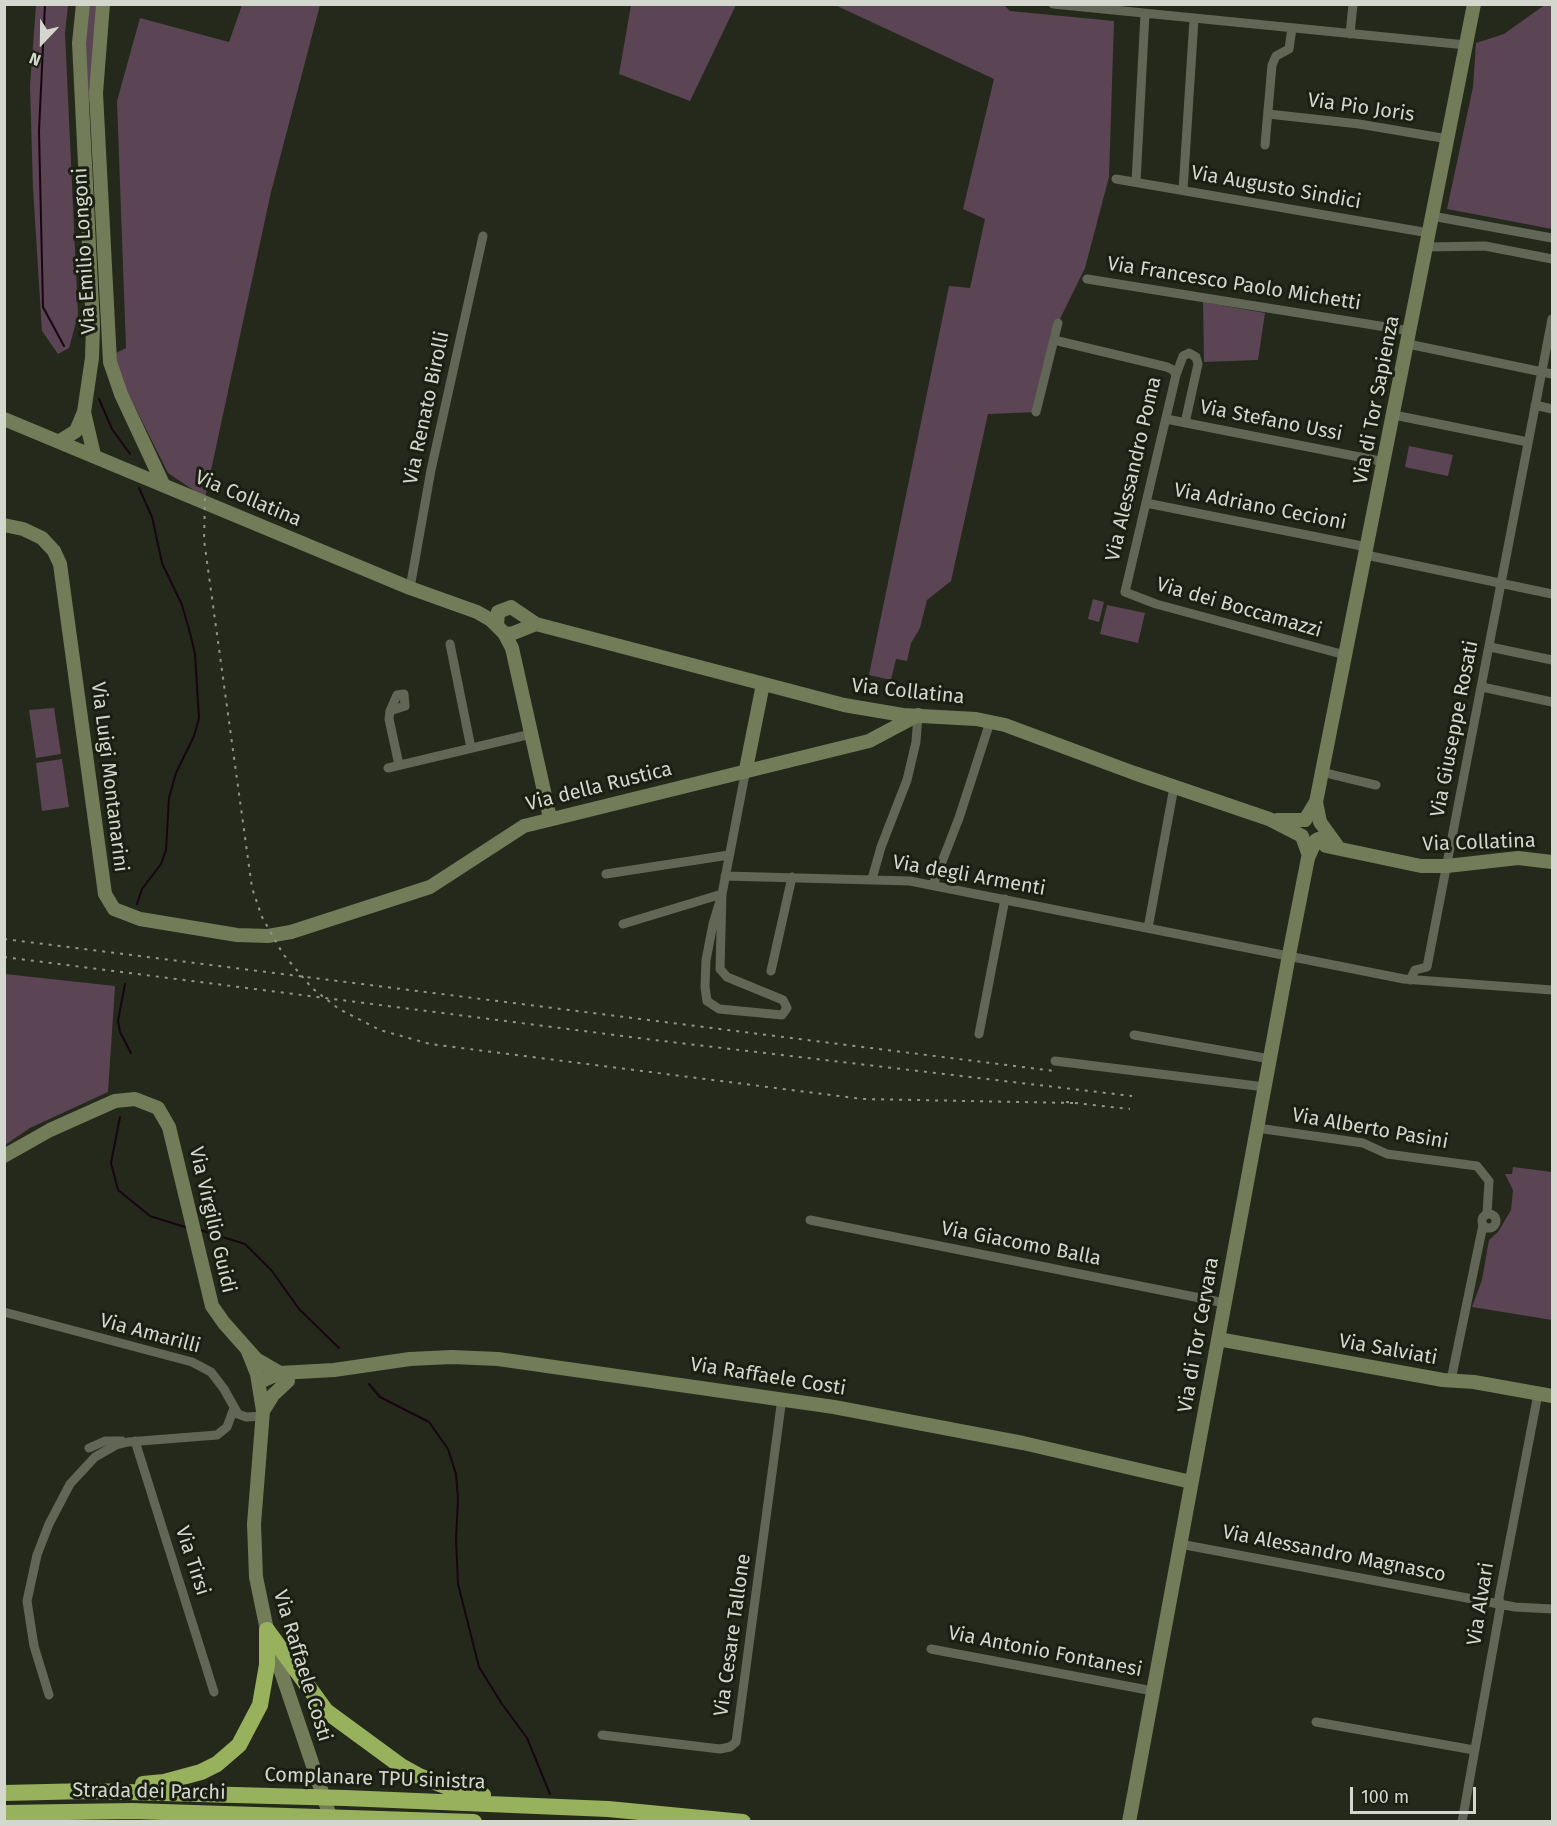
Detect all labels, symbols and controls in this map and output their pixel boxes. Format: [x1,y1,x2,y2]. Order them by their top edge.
north arrow [12,12,72,72]
text: N [27,48,44,70]
street label: Via Pio Joris [1306,89,1416,127]
street label: Via Augusto Sindici [1189,161,1363,215]
street label: Via Emilio Longoni [69,167,101,335]
street label: Via Francesco Paolo Michetti [1105,252,1363,316]
street label: Via di Tor Sapienza [1349,314,1405,486]
street label: Via Renato Birolli [399,329,455,487]
street label: Via Alessandro Poma [1101,374,1167,564]
street label: Via Stefano Ussi [1198,395,1344,447]
street label: Via Collatina [191,466,305,532]
street label: Via Adriano Cecioni [1172,479,1348,535]
street label: Via dei Boccamazzi [1153,573,1325,643]
street label: Via Giuseppe Rosati [1426,639,1484,819]
street label: Via Collatina [850,674,966,710]
street label: Via Luigi Montanarini [85,681,133,873]
street label: Via della Rustica [523,757,675,817]
street label: Via Collatina [1422,829,1536,857]
street label: Via degli Armenti [891,851,1047,901]
street label: Via Alberto Pasini [1290,1103,1450,1155]
street label: Via Virgilio Guidi [184,1145,240,1295]
street label: Via Giacomo Balla [939,1217,1103,1271]
street label: Via di Tor Cervara [1174,1255,1224,1415]
street label: Via Amarilli [97,1309,203,1359]
street label: Via Salviati [1337,1330,1439,1370]
street label: Via Raffaele Costi [689,1353,847,1401]
street label: Via Alessandro Magnasco [1220,1521,1448,1587]
street label: Via Tirsi [170,1523,214,1599]
street label: Via Cesare Tallone [710,1552,756,1718]
street label: Via Alvari [1463,1561,1499,1647]
street label: Via Raffaele Costi [268,1587,336,1745]
street label: Via Antonio Fontanesi [946,1621,1144,1683]
street label: Complanare TPU sinistra [264,1763,486,1795]
scale bar [1353,1775,1479,1813]
street label: Strada dei Parchi [72,1779,226,1805]
text: 100 m [1361,1786,1409,1808]

